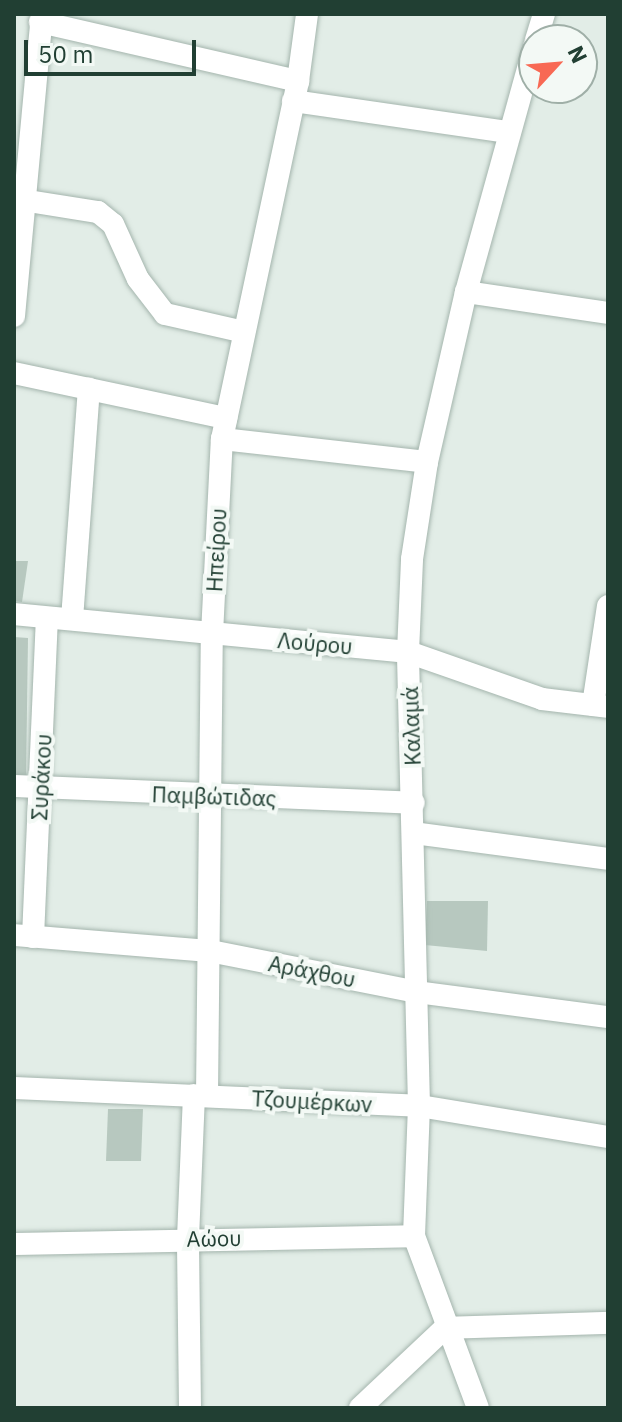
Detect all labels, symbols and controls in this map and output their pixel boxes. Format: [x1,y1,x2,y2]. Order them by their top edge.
scale bar [28,24,200,74]
north arrow [518,24,598,104]
text: 50 m [38,38,93,70]
text: N [562,41,595,68]
street label: Ηπείρου [201,507,231,593]
street label: Λούρου [276,627,354,659]
street label: Καλαμά [396,686,426,766]
street label: Συράκου [26,733,56,821]
street label: Παμβώτιδας [151,781,277,811]
street label: Αράχθου [266,950,358,992]
street label: Τζουμέρκων [251,1085,373,1117]
street label: Αώου [186,1224,242,1252]

